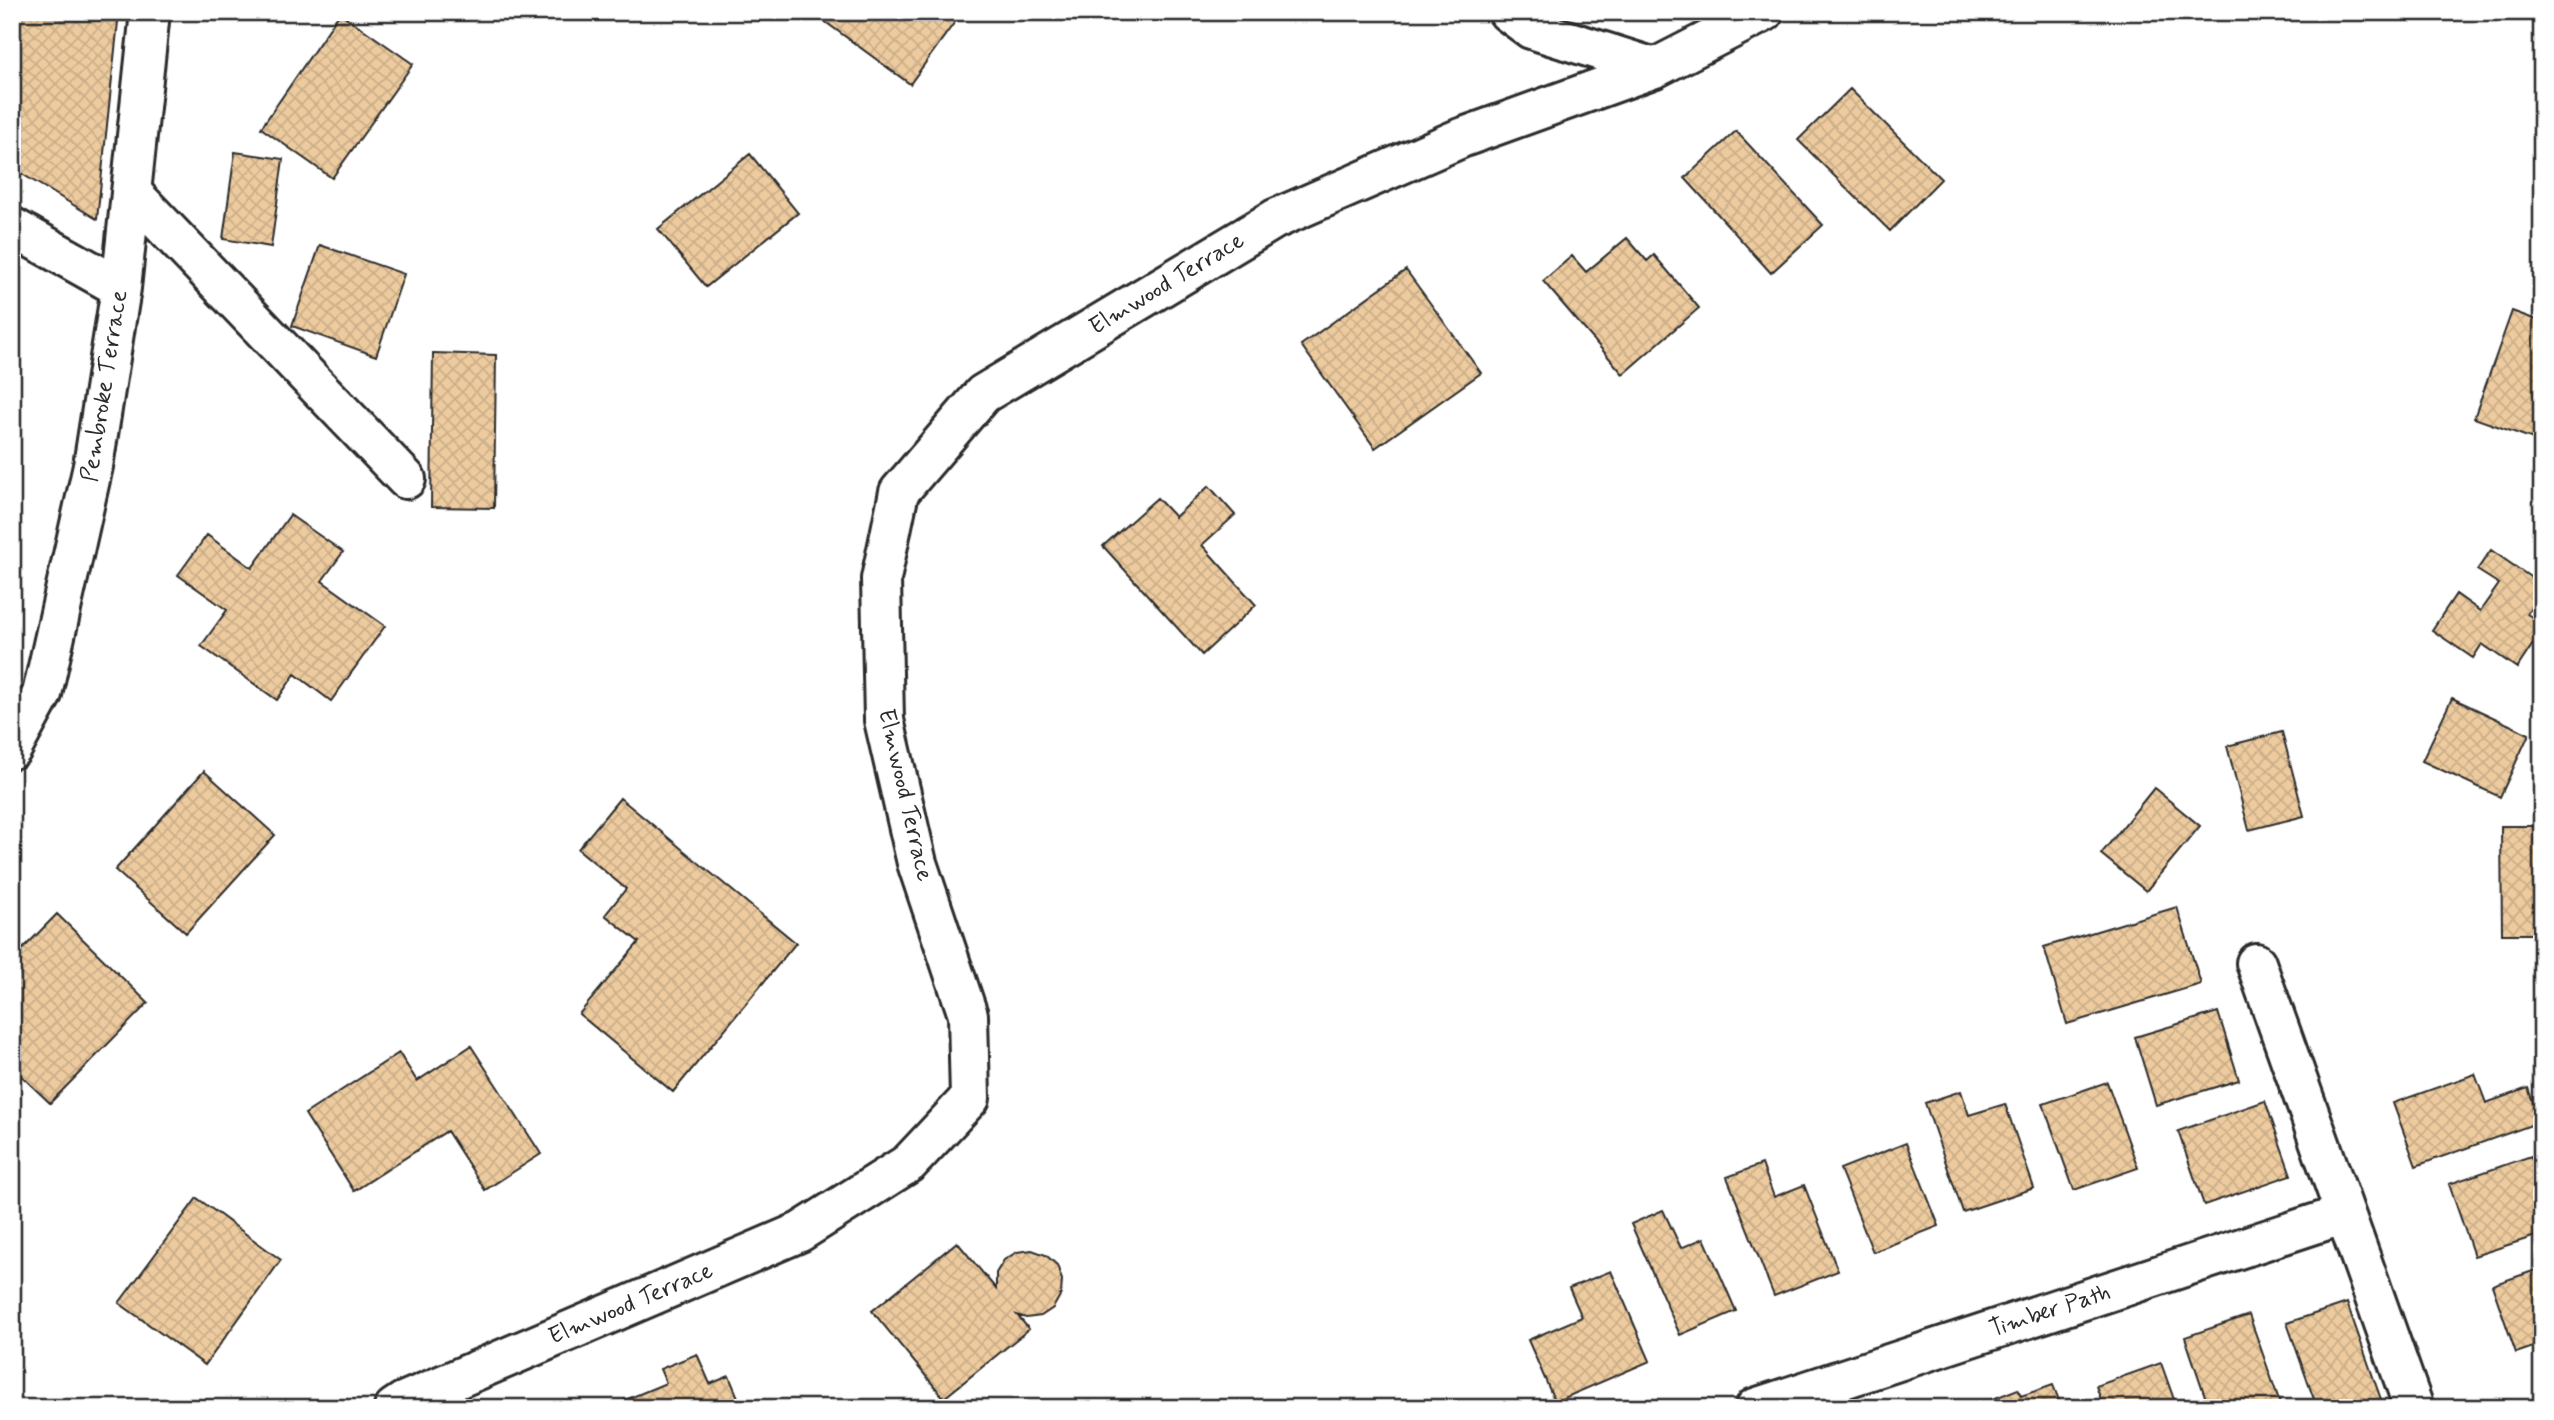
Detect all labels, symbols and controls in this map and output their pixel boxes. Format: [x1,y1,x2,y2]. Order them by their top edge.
street label: Elmwood Terrace [1084,225,1250,343]
street label: Pembroke Terrace [75,288,135,484]
street label: Elmwood Terrace [870,706,940,884]
street label: Elmwood Terrace [544,1255,718,1353]
street label: Timber Path [1986,1277,2114,1345]

